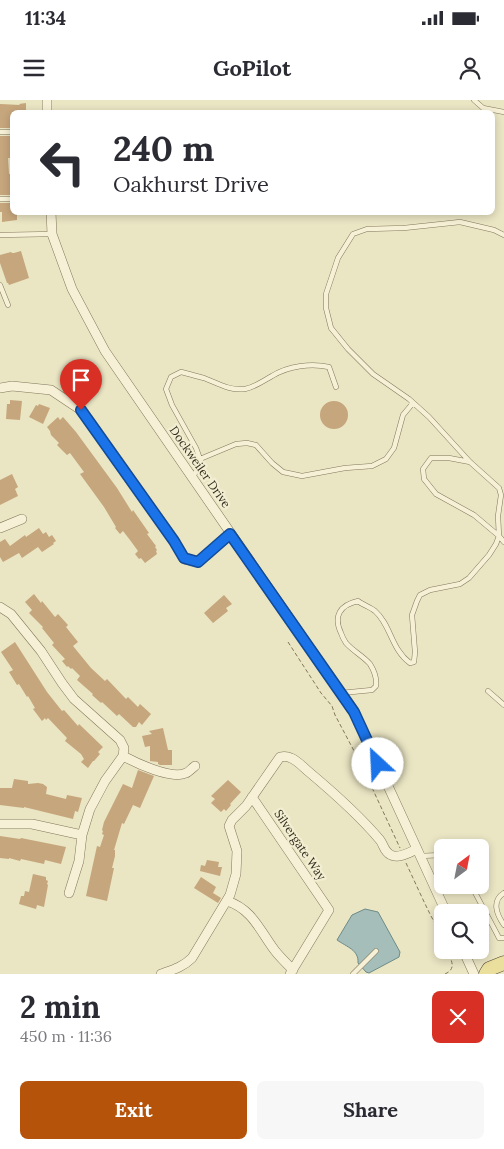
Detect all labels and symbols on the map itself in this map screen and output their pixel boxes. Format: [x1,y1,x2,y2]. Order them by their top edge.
pin [60,359,102,410]
street label: Dockweiler Drive [167,423,234,511]
position arrow [351,737,403,789]
street label: Silvergate Way [271,807,330,883]
north arrow [434,839,489,894]

